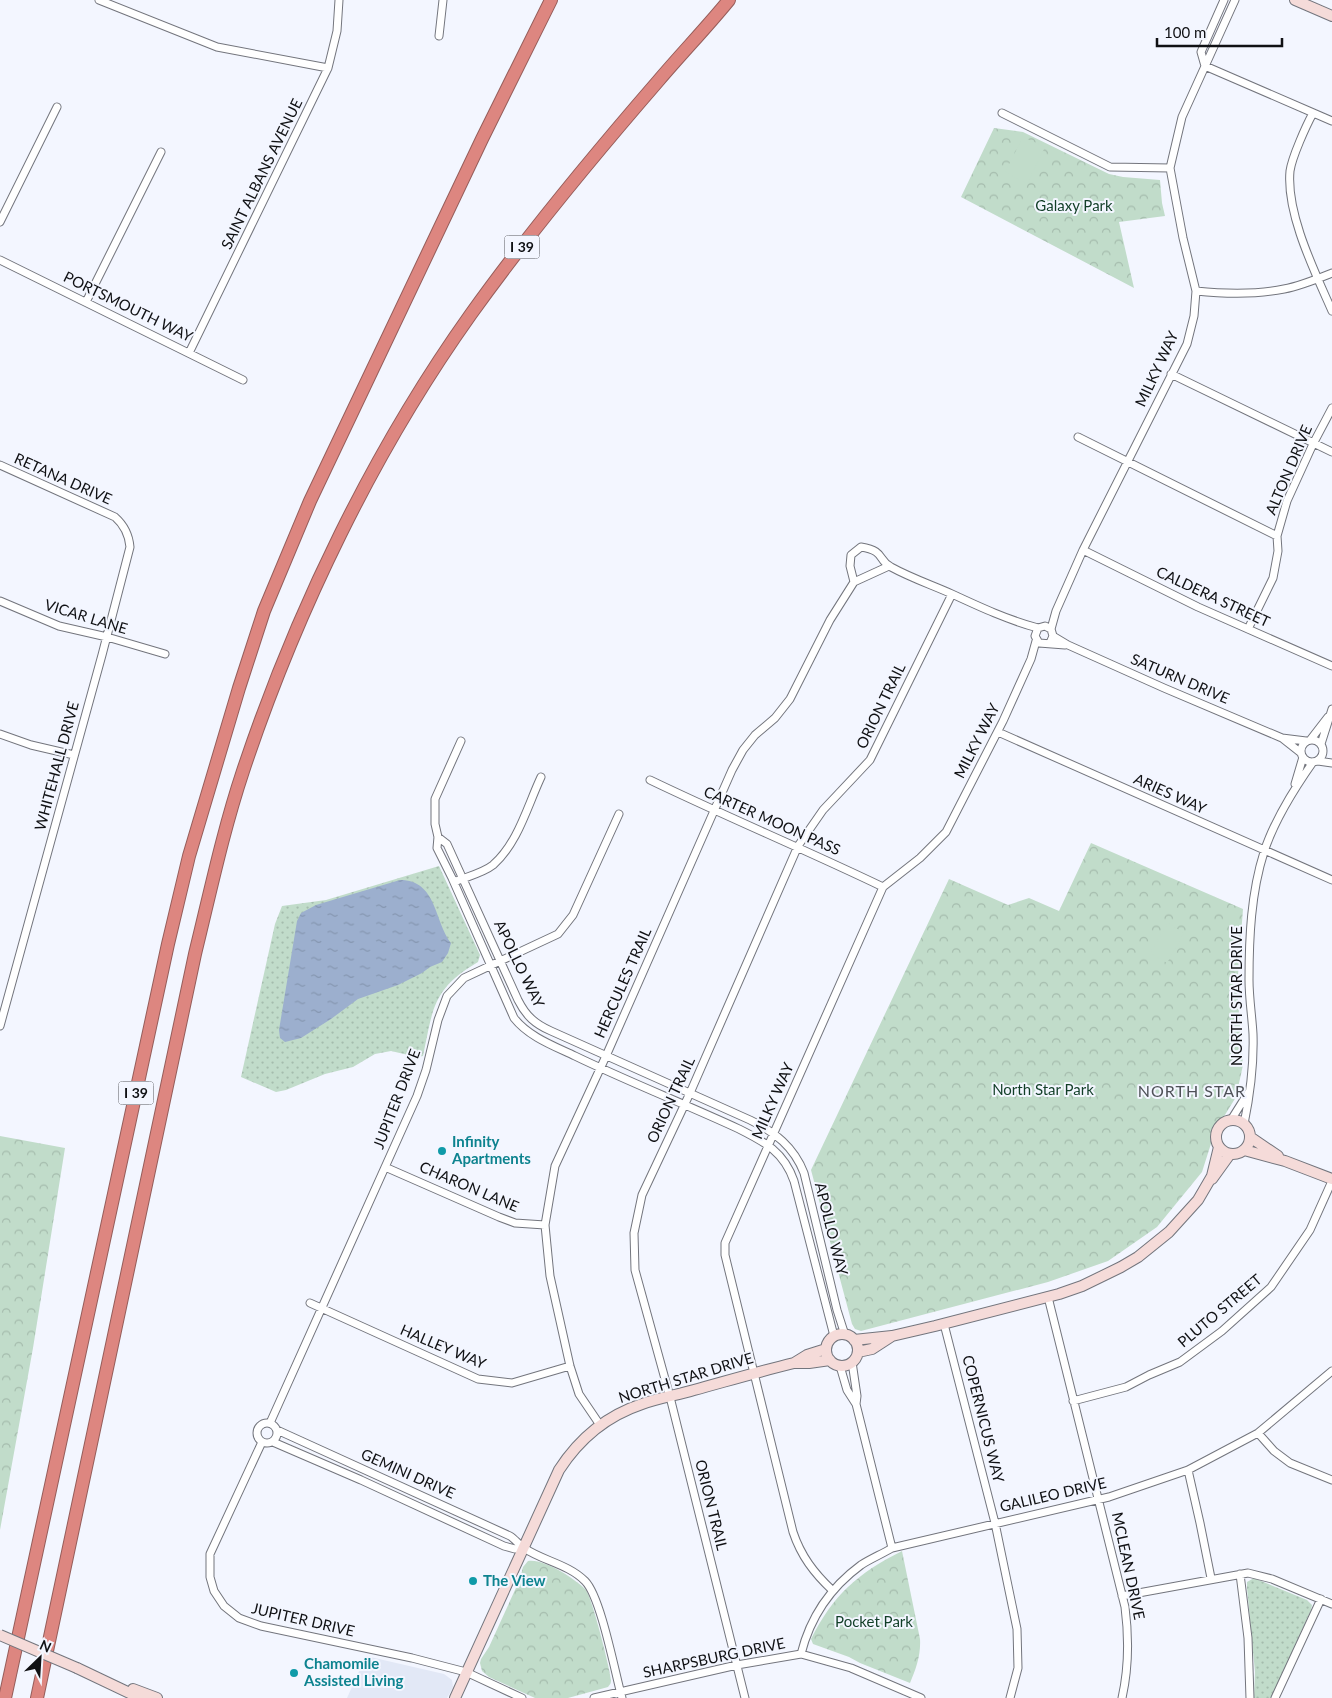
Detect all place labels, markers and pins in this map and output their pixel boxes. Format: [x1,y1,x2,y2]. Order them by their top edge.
place label: Infinity Apartments [451,1132,531,1167]
marker: Infinity Apartments [436,1145,448,1157]
place label: The View [483,1571,546,1589]
marker: The View [467,1575,479,1587]
place label: Chamomile Assisted Living [303,1654,403,1689]
marker: Chamomile Assisted Living [288,1667,300,1679]

